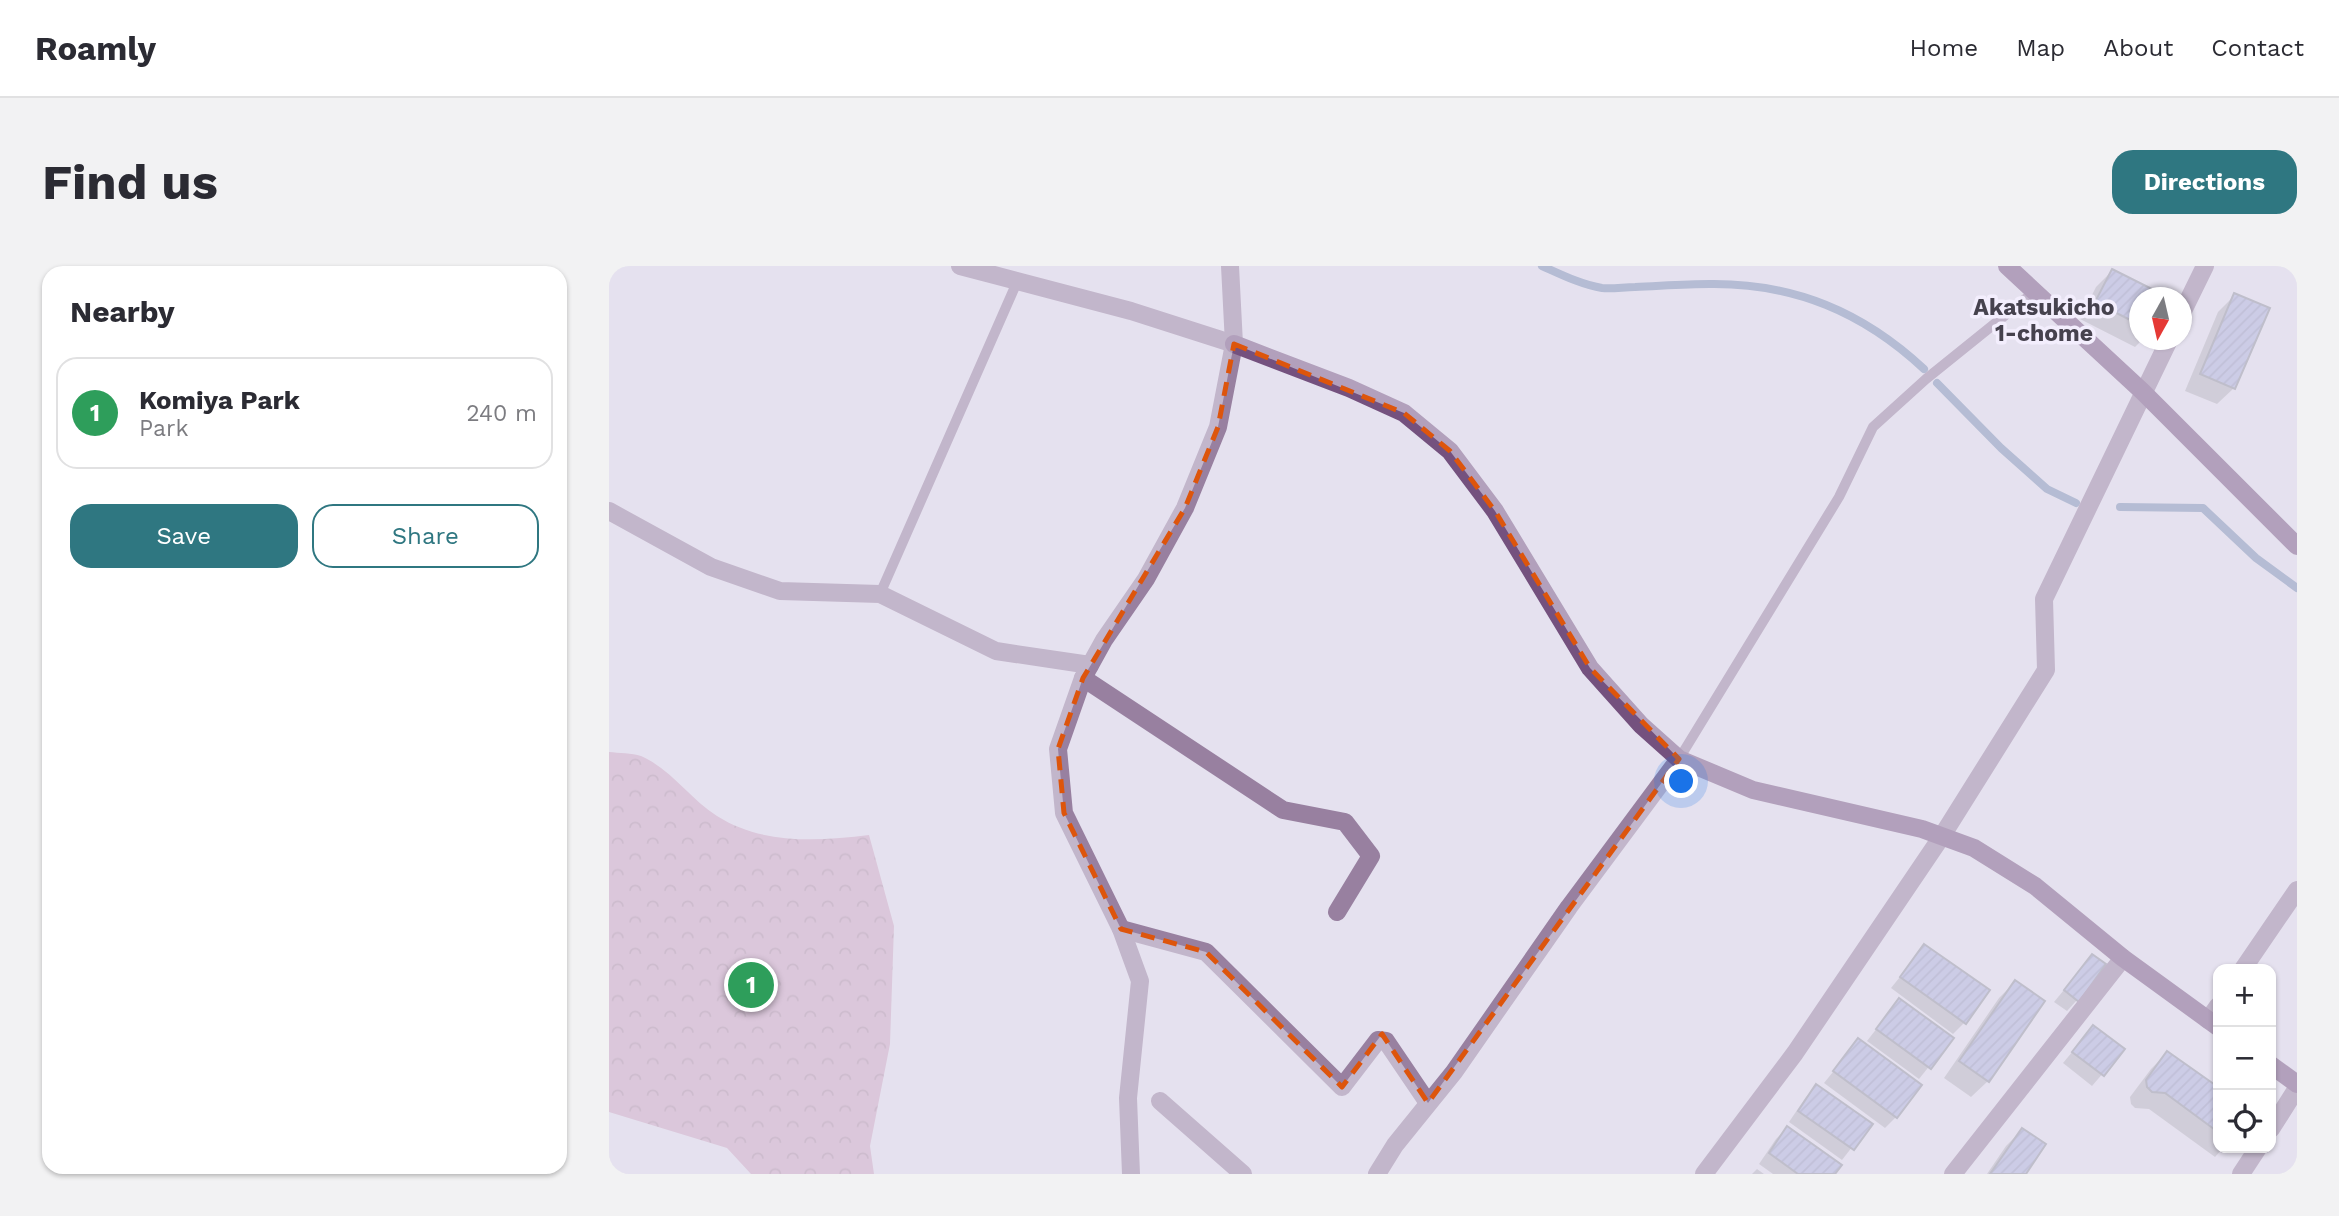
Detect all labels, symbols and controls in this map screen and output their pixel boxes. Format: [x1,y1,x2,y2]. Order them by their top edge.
text: Roamly [35,29,156,68]
text: Home [1910,34,1978,62]
text: Map [2016,34,2065,62]
text: About [2103,34,2173,62]
text: Contact [2211,34,2304,62]
button: Directions [2112,150,2297,214]
text: Find us [42,153,218,211]
north arrow [2129,287,2192,350]
text: Nearby [70,294,175,329]
district label: Akatsukicho 1-chome [1973,294,2115,347]
text: Komiya Park [139,385,300,415]
text: 1 [90,400,100,427]
text: 240 m [466,400,537,427]
text: Park [139,415,188,442]
button: Save [70,504,298,568]
button: Share [312,504,539,568]
your location [1664,764,1698,798]
pin: 1 [728,959,774,1011]
map controls [2213,964,2276,1153]
button: + [2213,964,2276,1027]
button: − [2213,1027,2276,1090]
button: locate [2213,1090,2276,1153]

